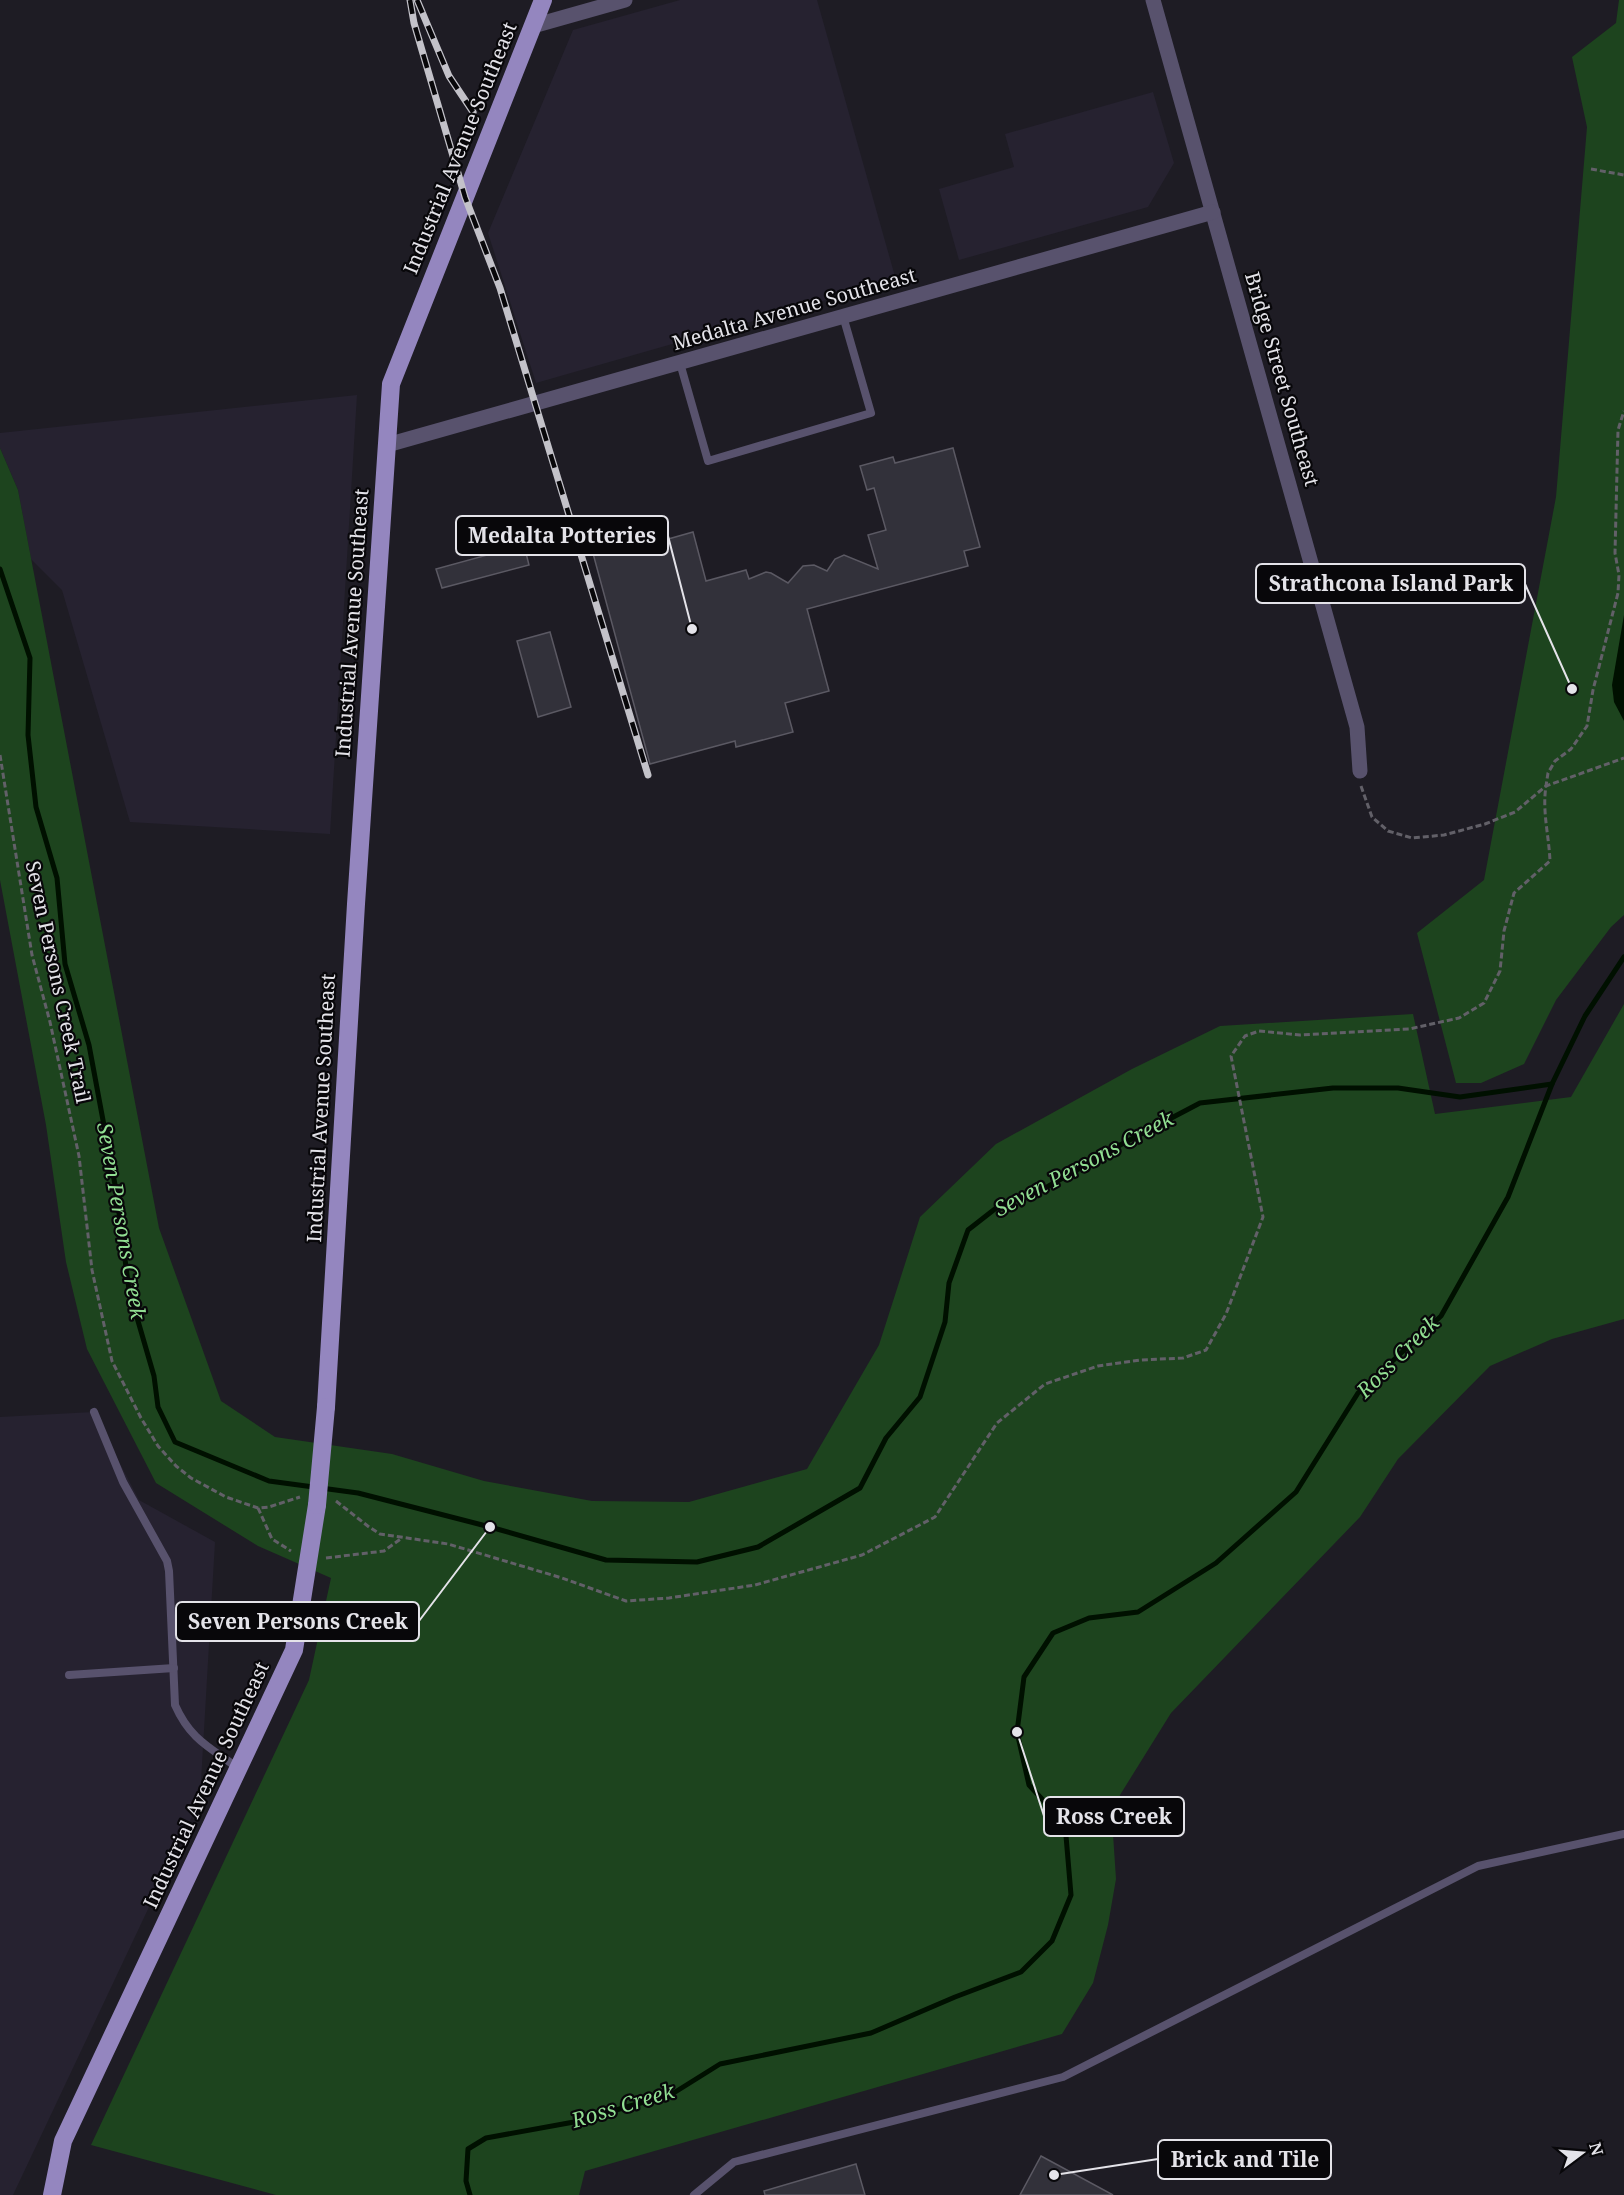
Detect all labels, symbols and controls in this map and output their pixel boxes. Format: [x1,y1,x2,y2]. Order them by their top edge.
street label: Industrial Avenue Southeast [397,18,522,278]
street label: Medalta Avenue Southeast [669,261,919,356]
street label: Bridge Street Southeast [1239,269,1326,489]
street label: Industrial Avenue Southeast [329,488,374,758]
callout: Medalta Potteries [456,516,668,555]
text: Medalta Potteries [468,521,656,549]
callout: Strathcona Island Park [1256,564,1525,603]
text: Strathcona Island Park [1269,569,1514,597]
street label: Seven Persons Creek Trail [20,858,97,1105]
street label: Industrial Avenue Southeast [300,973,341,1243]
water label: Seven Persons Creek [989,1103,1179,1222]
water label: Seven Persons Creek [91,1120,153,1323]
water label: Ross Creek [1349,1308,1445,1404]
callout: Seven Persons Creek [176,1602,419,1641]
text: Seven Persons Creek [188,1607,409,1635]
street label: Industrial Avenue Southeast [136,1657,275,1913]
callout: Ross Creek [1044,1797,1184,1836]
text: Ross Creek [1056,1802,1173,1830]
water label: Ross Creek [567,2076,679,2134]
north arrow [1552,2123,1612,2183]
callout: Brick and Tile [1158,2140,1331,2179]
text: N [1584,2140,1609,2158]
text: Brick and Tile [1171,2145,1319,2173]

